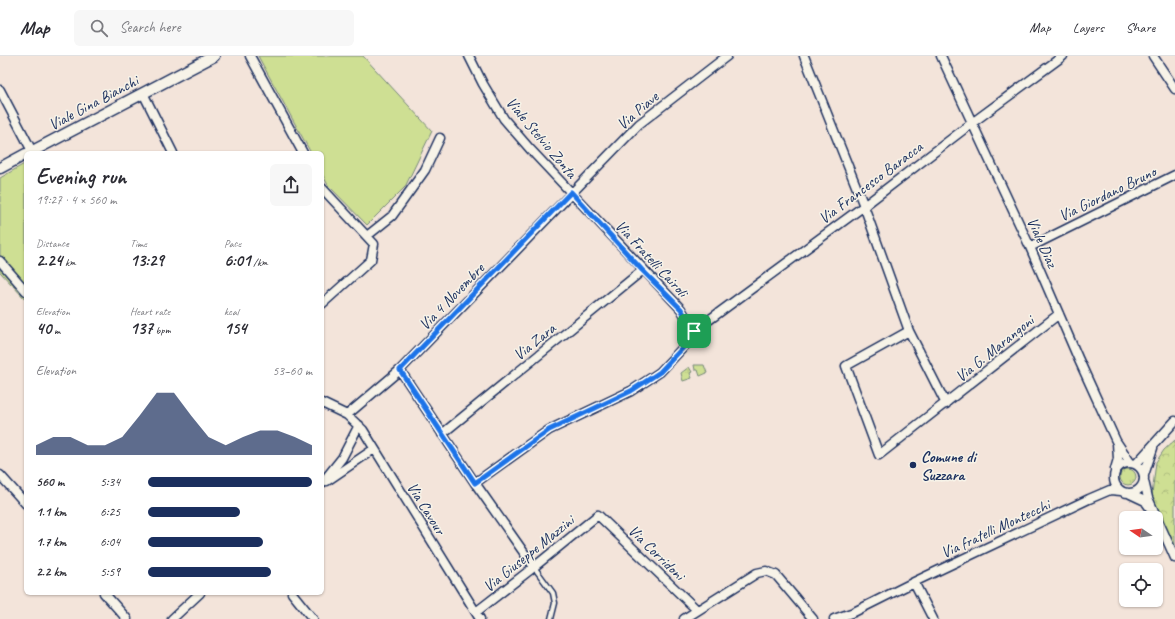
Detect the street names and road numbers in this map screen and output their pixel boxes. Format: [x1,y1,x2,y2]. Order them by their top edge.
street label: Viale Gina Bianchi [45,70,144,135]
street label: Via Piave [613,86,664,134]
street label: Viale Stelvio Zonta [501,93,582,184]
street label: Via Francesco Baracca [815,136,928,228]
street label: Via Giordano Bruno [1056,161,1161,226]
street label: Viale Diaz [1022,214,1063,272]
street label: Via Fratelli Cairoli [611,216,693,303]
street label: Via 4 Novembre [415,258,490,334]
street label: Via G. Marangoni [951,310,1040,387]
street label: Via Zara [509,318,561,365]
street label: Via Cavour [402,479,451,539]
street label: Via fratelli Montecchi [938,494,1055,563]
street label: Via Giuseppe Mazzini [479,510,580,597]
street label: Via Corridoni [624,521,690,586]

